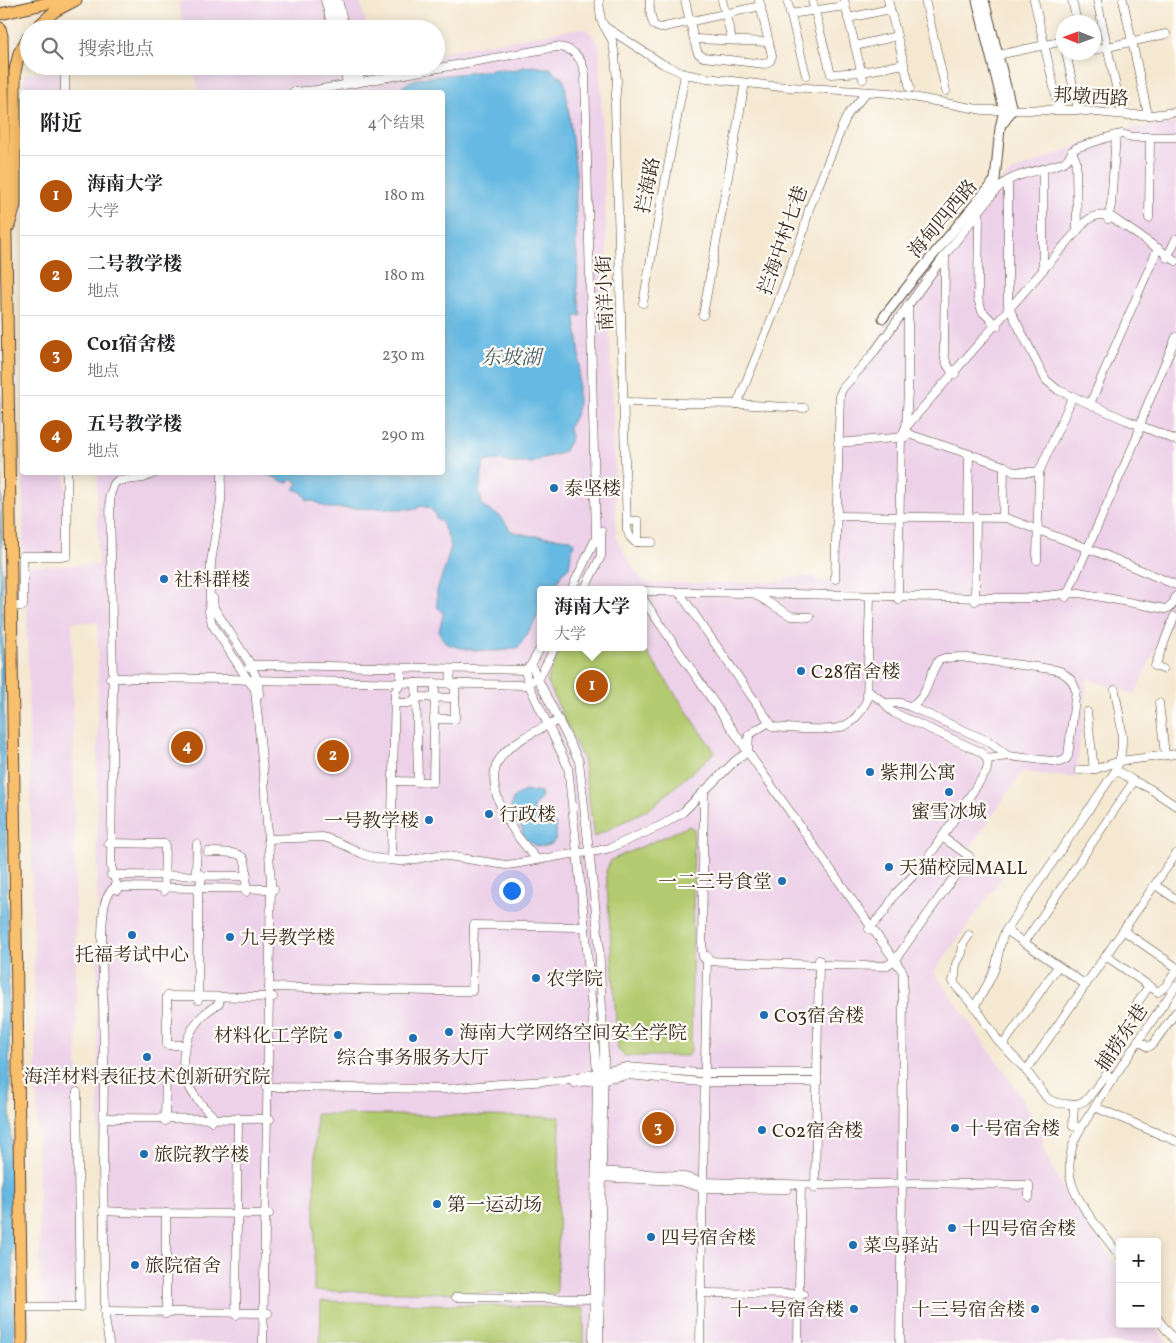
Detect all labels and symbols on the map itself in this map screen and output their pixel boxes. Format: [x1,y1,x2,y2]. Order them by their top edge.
north arrow [1056,15,1101,60]
street label: 邦墩西路 [1052,83,1130,113]
street label: 拦海路 [631,155,667,216]
street label: 海甸四西路 [903,175,984,264]
street label: 拦海中村七巷 [753,183,815,299]
street label: 南洋小街 [592,254,620,331]
water label: 东坡湖 [481,345,544,373]
place label: 泰坚楼 [564,477,621,503]
marker: 泰坚楼 [548,482,560,494]
place label: 社科群楼 [174,568,250,594]
marker: 社科群楼 [158,573,170,585]
place label: C28宿舍楼 [811,660,900,686]
marker: C28宿舍楼 [795,665,807,677]
pin: 1 [576,667,608,705]
pin: 4 [171,728,203,766]
pin: 2 [317,737,349,775]
place label: 紫荆公寓 [880,761,956,787]
marker: 紫荆公寓 [864,766,876,778]
marker: 蜜雪冰城 [943,786,955,798]
place label: 蜜雪冰城 [911,800,987,826]
place label: 行政楼 [499,803,556,829]
marker: 行政楼 [483,808,495,820]
place label: 一号教学楼 [324,809,419,835]
marker: 一号教学楼 [423,814,435,826]
place label: 天猫校园MALL [899,856,1028,882]
marker: 天猫校园MALL [883,861,895,873]
place label: 一二三号食堂 [658,870,772,896]
marker: 一二三号食堂 [776,875,788,887]
your location [499,878,525,904]
place label: 九号教学楼 [240,926,335,952]
marker: 托福考试中心 [126,929,138,941]
marker: 九号教学楼 [224,931,236,943]
place label: 托福考试中心 [75,943,189,969]
place label: 农学院 [546,967,603,993]
marker: 农学院 [530,972,542,984]
street label: 捕捞东巷 [1091,999,1155,1077]
place label: C03宿舍楼 [774,1004,864,1030]
marker: C03宿舍楼 [758,1009,770,1021]
place label: 海南大学网络空间安全学院 [459,1021,687,1047]
place label: 材料化工学院 [214,1024,328,1050]
marker: 海南大学网络空间安全学院 [443,1026,455,1038]
marker: 材料化工学院 [332,1029,344,1041]
marker: 综合事务服务大厅 [407,1032,419,1044]
place label: 综合事务服务大厅 [337,1046,489,1072]
marker: 海洋材料表征技术创新研究院 [141,1051,153,1063]
place label: 海洋材料表征技术创新研究院 [23,1065,271,1091]
pin: 3 [642,1109,674,1147]
place label: 十号宿舍楼 [965,1117,1060,1143]
place label: C02宿舍楼 [772,1119,863,1145]
marker: 十号宿舍楼 [949,1122,961,1134]
marker: C02宿舍楼 [756,1124,768,1136]
place label: 旅院教学楼 [154,1143,249,1169]
marker: 旅院教学楼 [138,1148,150,1160]
place label: 第一运动场 [447,1193,542,1219]
marker: 第一运动场 [431,1198,443,1210]
place label: 十四号宿舍楼 [962,1217,1076,1243]
marker: 十四号宿舍楼 [946,1222,958,1234]
place label: 四号宿舍楼 [661,1226,756,1252]
marker: 四号宿舍楼 [645,1231,657,1243]
place label: 菜鸟驿站 [863,1234,939,1260]
marker: 菜鸟驿站 [847,1239,859,1251]
place label: 旅院宿舍 [145,1254,221,1280]
marker: 旅院宿舍 [129,1259,141,1271]
place label: 十一号宿舍楼 [730,1298,844,1324]
place label: 十三号宿舍楼 [911,1298,1025,1324]
marker: 十一号宿舍楼 [848,1303,860,1315]
marker: 十三号宿舍楼 [1029,1303,1041,1315]

